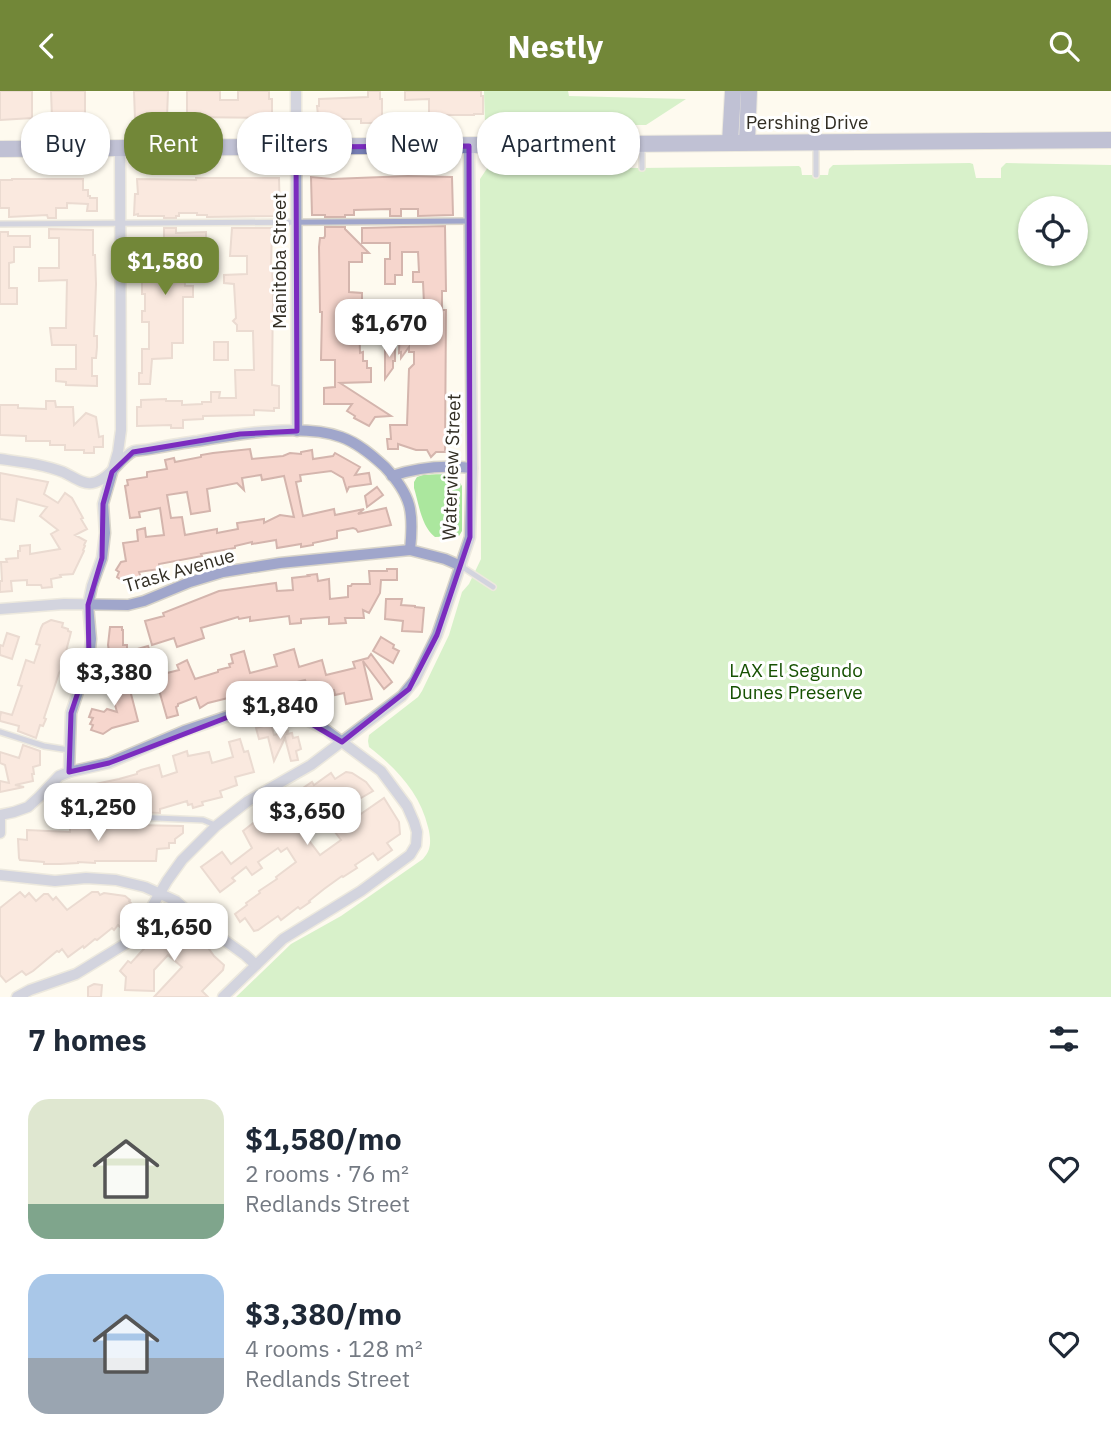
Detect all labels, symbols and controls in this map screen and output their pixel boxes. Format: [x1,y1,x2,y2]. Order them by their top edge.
text: Nestly [508,25,603,67]
icon: back [28,27,66,65]
icon: search [1045,27,1083,65]
street label: Pershing Drive [746,110,868,134]
chip: Buy [21,112,110,175]
chip: Rent [124,112,223,175]
chip: Filters [237,112,352,175]
chip: New [366,112,463,175]
chip: Apartment [477,112,640,175]
street label: Manitoba Street [267,193,291,329]
map controls [1018,196,1088,266]
button: locate [1018,196,1088,266]
pin: $1,580 [108,237,222,297]
text: $1,580 [127,245,203,275]
pin: $1,670 [332,299,446,359]
text: $1,670 [351,307,427,337]
street label: Waterview Street [436,393,466,541]
street label: Trask Avenue [121,543,237,597]
pin: $3,380 [57,649,171,708]
text: $3,380 [76,656,152,686]
park label: LAX El Segundo Dunes Preserve [729,658,863,704]
pin: $1,840 [223,681,337,741]
text: $1,840 [242,689,318,719]
pin: $1,250 [41,783,155,843]
pin: $3,650 [250,787,364,847]
text: $1,250 [60,791,136,821]
text: $3,650 [269,795,345,825]
pin: $1,650 [117,903,231,963]
text: $1,650 [136,911,212,941]
text: 7 homes [28,1020,147,1059]
icon: filters [1045,1020,1083,1058]
text: $1,580/mo [245,1119,402,1158]
icon: home [84,1127,168,1211]
icon: heart [1045,1150,1083,1188]
text: 2 rooms · 76 m² [245,1158,409,1188]
text: Redlands Street [245,1188,410,1218]
text: $3,380/mo [245,1294,402,1333]
icon: home [84,1302,168,1386]
icon: heart [1045,1325,1083,1363]
text: 4 rooms · 128 m² [245,1333,423,1363]
text: Redlands Street [245,1363,410,1393]

